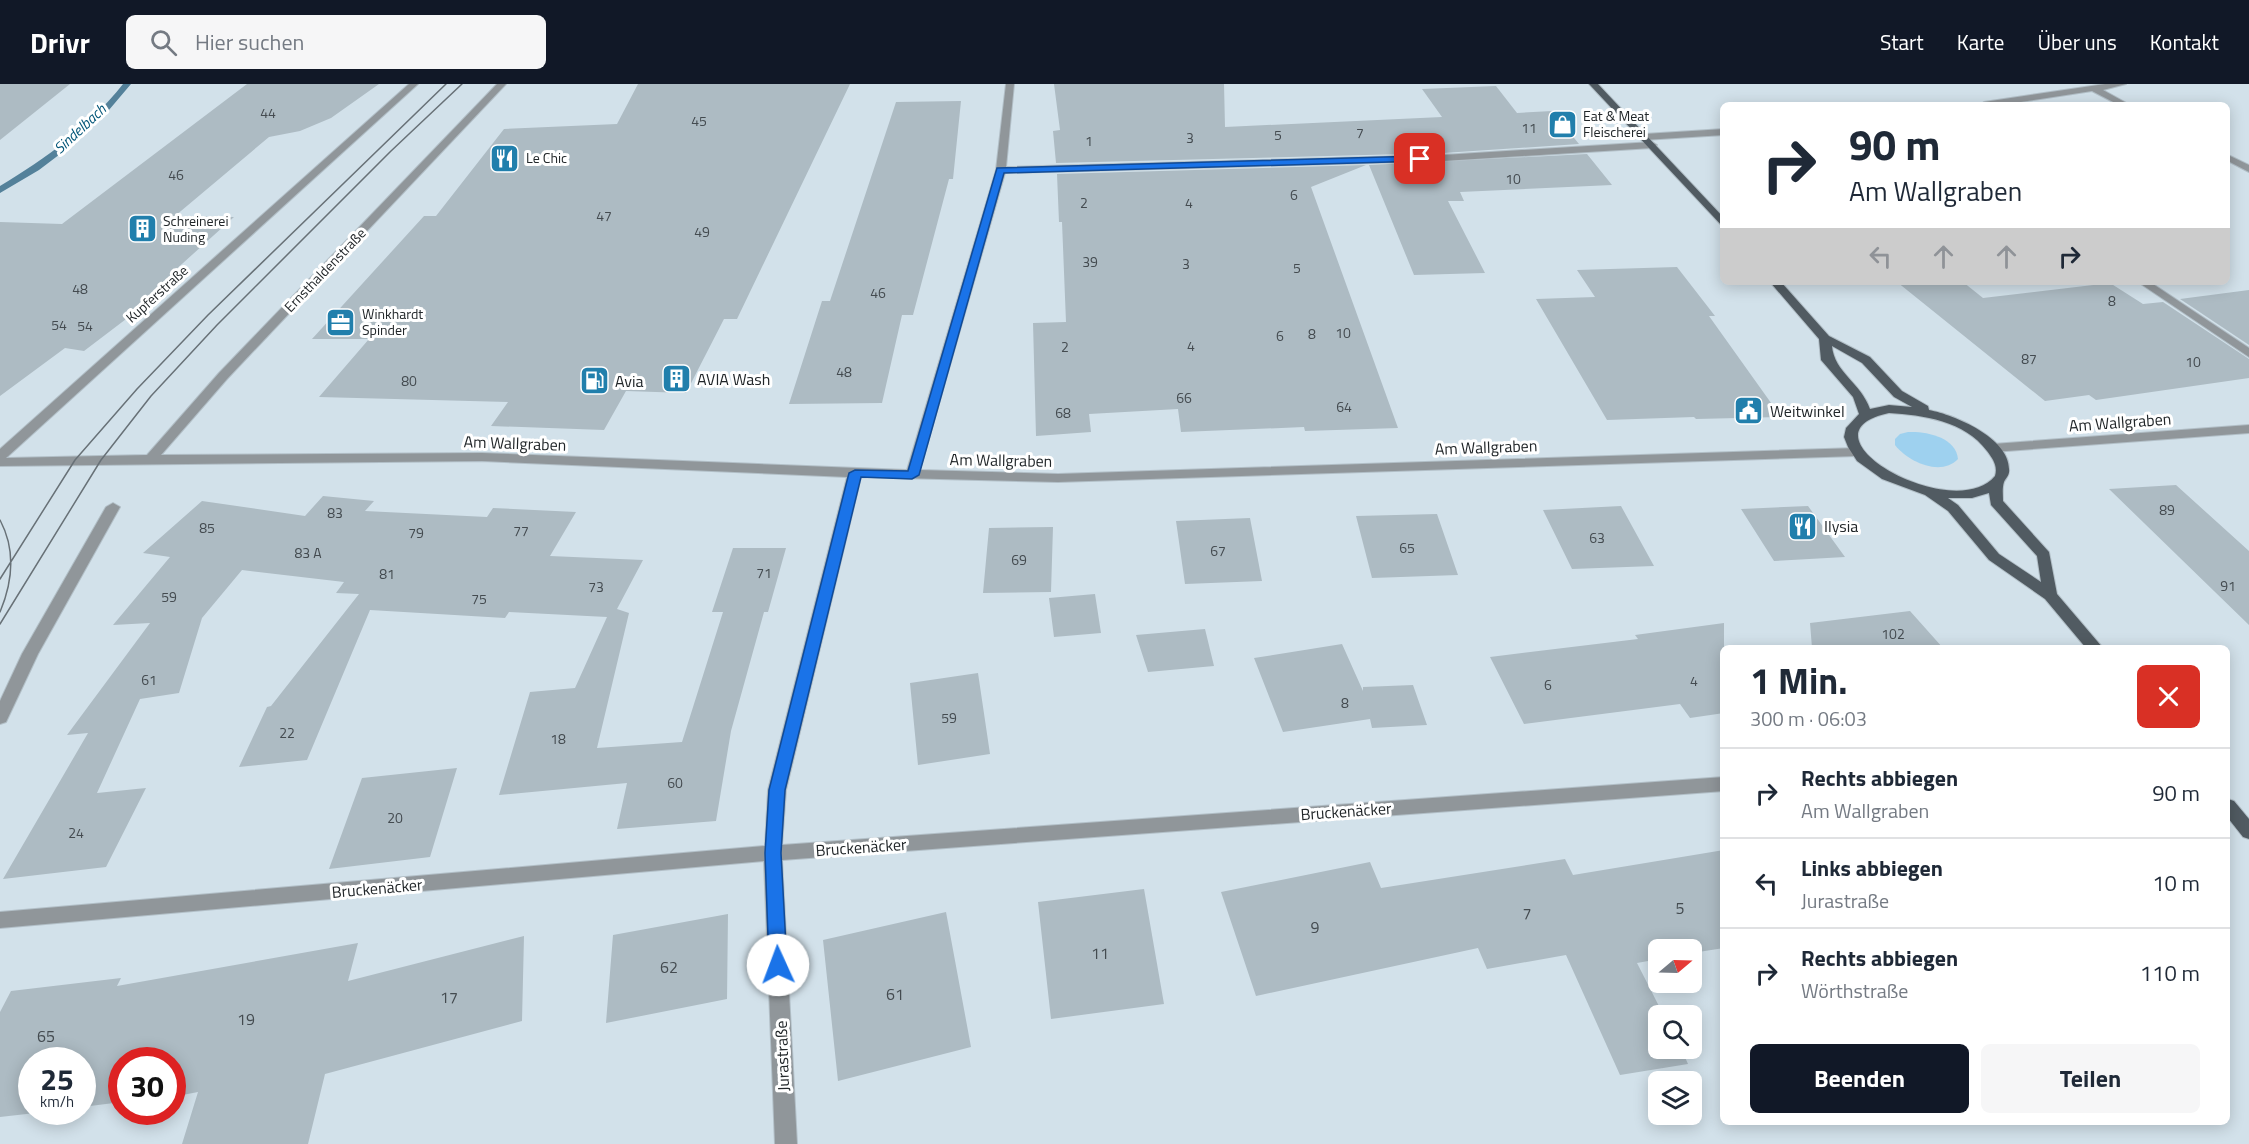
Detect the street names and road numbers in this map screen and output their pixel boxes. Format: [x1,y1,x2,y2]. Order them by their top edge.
street label: Ernsthaldenstraße [279,223,370,316]
street label: Kupferstraße [121,260,192,327]
street label: Am Wallgraben [2068,406,2172,438]
street label: Am Wallgraben [463,429,567,457]
street label: Am Wallgraben [1434,433,1538,461]
street label: Am Wallgraben [949,447,1053,473]
street label: Bruckenäcker [1300,796,1393,826]
street label: Bruckenäcker [815,832,908,862]
street label: Bruckenäcker [331,872,424,904]
street label: Jurastraße [769,1020,795,1092]

